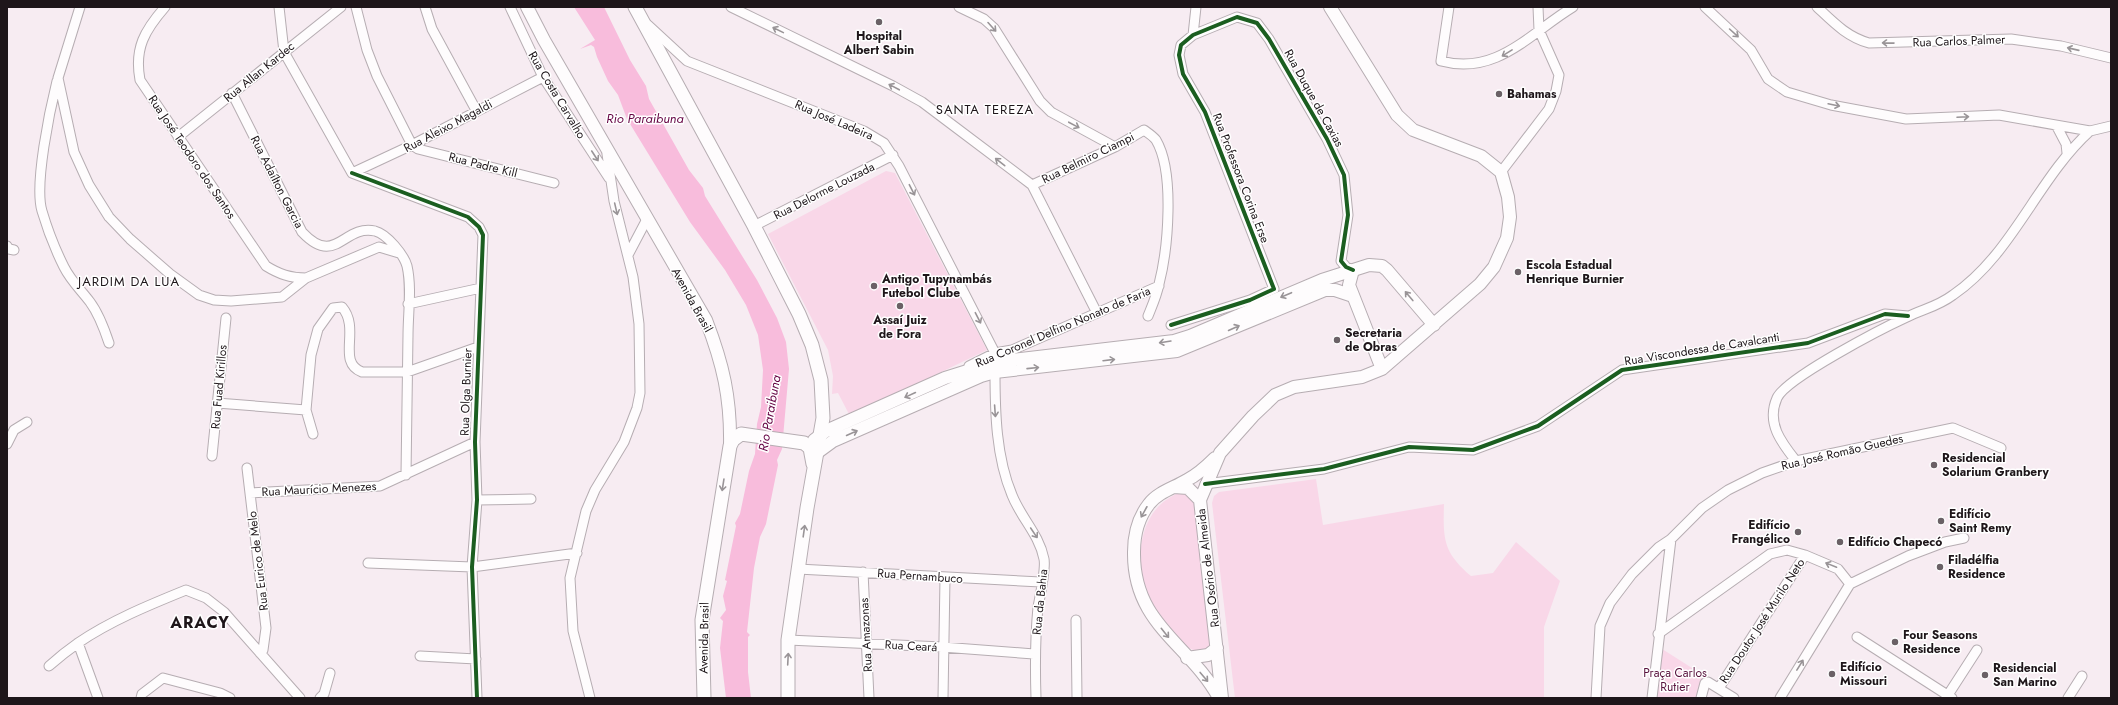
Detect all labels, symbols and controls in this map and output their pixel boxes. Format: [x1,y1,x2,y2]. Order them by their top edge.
marker: Hospital Albert Sabin [874,17,884,27]
one-way arrow [987,22,997,32]
one-way arrow [772,26,784,33]
place label: Hospital Albert Sabin [843,27,914,59]
one-way arrow [1728,29,1739,38]
street label: Rua Carlos Palmer [1912,30,2006,52]
street label: Rua Allan Kardec [220,37,299,106]
one-way arrow [1882,39,1895,47]
one-way arrow [2067,45,2080,53]
street label: Rua Duque de Caxias [1280,46,1348,150]
street label: Rua Costa Carvalho [524,48,591,143]
one-way arrow [1501,49,1513,57]
one-way arrow [889,83,901,90]
place label: Bahamas [1507,85,1557,103]
marker: Bahamas [1494,89,1504,99]
street label: Rua José Teodoro dos Santos [144,92,240,223]
street label: Rua Aleixo Magaldi [400,95,496,157]
street label: Rua José Ladeira [792,95,876,145]
district label: SANTA TEREZA [936,100,1034,119]
one-way arrow [1827,102,1840,110]
water label: Rio Paraibuna [606,109,684,128]
street label: Rua Professora Corina Erse [1208,110,1274,246]
one-way arrow [1956,114,1969,121]
one-way arrow [1067,122,1079,129]
street label: Rua Belmiro Ciampi [1039,128,1137,188]
street label: Rua Adaílton Garcia [246,133,308,232]
street label: Rua Padre Kill [447,148,519,182]
one-way arrow [591,151,599,162]
street label: Rua Delorme Louzada [770,158,878,224]
one-way arrow [995,158,1006,167]
one-way arrow [909,183,916,195]
one-way arrow [613,202,621,215]
place label: Escola Estadual Henrique Burnier [1526,256,1624,288]
street label: Avenida Brasil [667,264,717,336]
marker: Escola Estadual Henrique Burnier [1513,267,1523,277]
place label: Antigo Tupynambás Futebol Clube [881,270,992,302]
district label: JARDIM DA LUA [76,272,180,291]
marker: Antigo Tupynambás Futebol Clube [869,281,879,291]
street label: Rua Coronel Delfino Nonato de Faria [973,282,1154,372]
one-way arrow [1404,290,1413,301]
one-way arrow [1280,292,1292,299]
marker: Assaí Juiz de Fora [895,301,905,311]
place label: Assaí Juiz de Fora [872,311,928,343]
one-way arrow [974,312,982,324]
one-way arrow [1228,324,1240,331]
place label: Secretaria de Obras [1345,324,1402,356]
street label: Rua Viscondessa de Cavalcanti [1623,328,1781,370]
marker: Secretaria de Obras [1332,335,1342,345]
one-way arrow [1159,339,1172,347]
street label: Rua Fuad Kirillos [206,344,232,430]
street label: Rua Olga Burnier [455,347,477,436]
one-way arrow [1102,356,1115,363]
one-way arrow [1026,365,1039,372]
water label: Rio Paraibuna [753,373,786,453]
one-way arrow [904,392,916,399]
one-way arrow [992,404,999,417]
one-way arrow [845,429,857,436]
street label: Rua José Romão Guedes [1779,429,1905,475]
place label: Residencial Solarium Granbery [1942,449,2050,481]
marker: Residencial Solarium Granbery [1929,460,1939,470]
street label: Rua Maurício Menezes [261,477,377,501]
one-way arrow [719,478,727,491]
place label: Edifício Saint Remy [1949,505,2012,537]
one-way arrow [1140,506,1147,518]
street label: Rua Osório de Almeida [1192,508,1224,628]
street label: Rua Eurico de Melo [243,510,273,612]
place label: Edifício Frangélico [1732,516,1790,548]
marker: Edifício Saint Remy [1936,516,1946,526]
one-way arrow [800,524,808,537]
one-way arrow [1031,527,1039,539]
marker: Edifício Frangélico [1793,527,1803,537]
place label: Edifício Chapecó [1848,533,1942,551]
marker: Edifício Chapecó [1835,537,1845,547]
place label: Filadélfia Residence [1948,551,2006,583]
street label: Rua Doutor José Murilo Neto [1715,555,1809,687]
one-way arrow [1825,561,1837,569]
marker: Filadélfia Residence [1935,562,1945,572]
street label: Rua Pernambuco [877,564,964,588]
street label: Rua da Bahia [1028,568,1052,636]
street label: Rua Amazonas [855,597,877,673]
street label: Avenida Brasil [694,602,714,674]
district label: ARACY [169,611,230,634]
place label: Four Seasons Residence [1903,626,1978,658]
one-way arrow [1160,627,1169,638]
street label: Rua Ceará [884,636,938,656]
marker: Four Seasons Residence [1890,637,1900,647]
one-way arrow [784,653,791,666]
place label: Edifício Missouri [1840,658,1887,690]
place label: Residencial San Marino [1993,659,2057,691]
one-way arrow [1796,660,1804,671]
park label: Praça Carlos Rutier [1643,664,1707,696]
marker: Edifício Missouri [1827,669,1837,679]
marker: Residencial San Marino [1980,670,1990,680]
one-way arrow [1199,672,1208,683]

